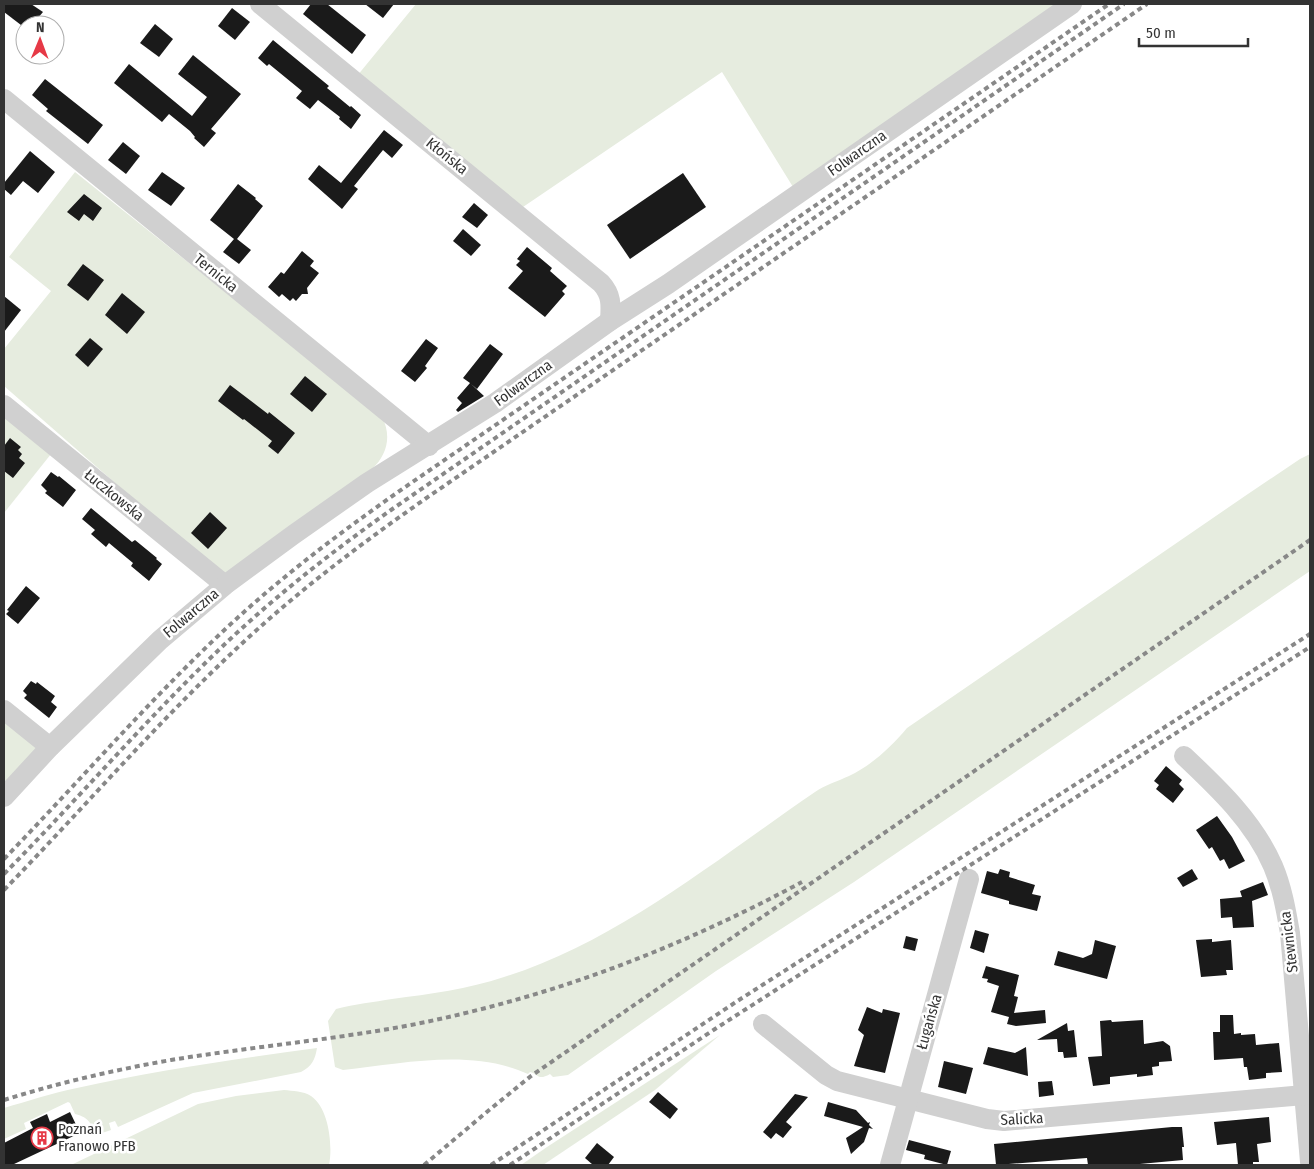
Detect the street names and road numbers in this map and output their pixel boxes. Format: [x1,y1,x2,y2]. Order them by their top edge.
street label: Folwarczna [824,126,890,180]
street label: Kłońska [423,134,471,178]
street label: Ternicka [191,250,241,296]
street label: Folwarczna [490,356,556,410]
street label: Łuczkowska [80,465,148,525]
street label: Folwarczna [159,584,223,642]
street label: Stewnicka [1276,910,1302,974]
street label: Ługańska [912,992,946,1052]
street label: Salicka [1000,1109,1044,1129]

